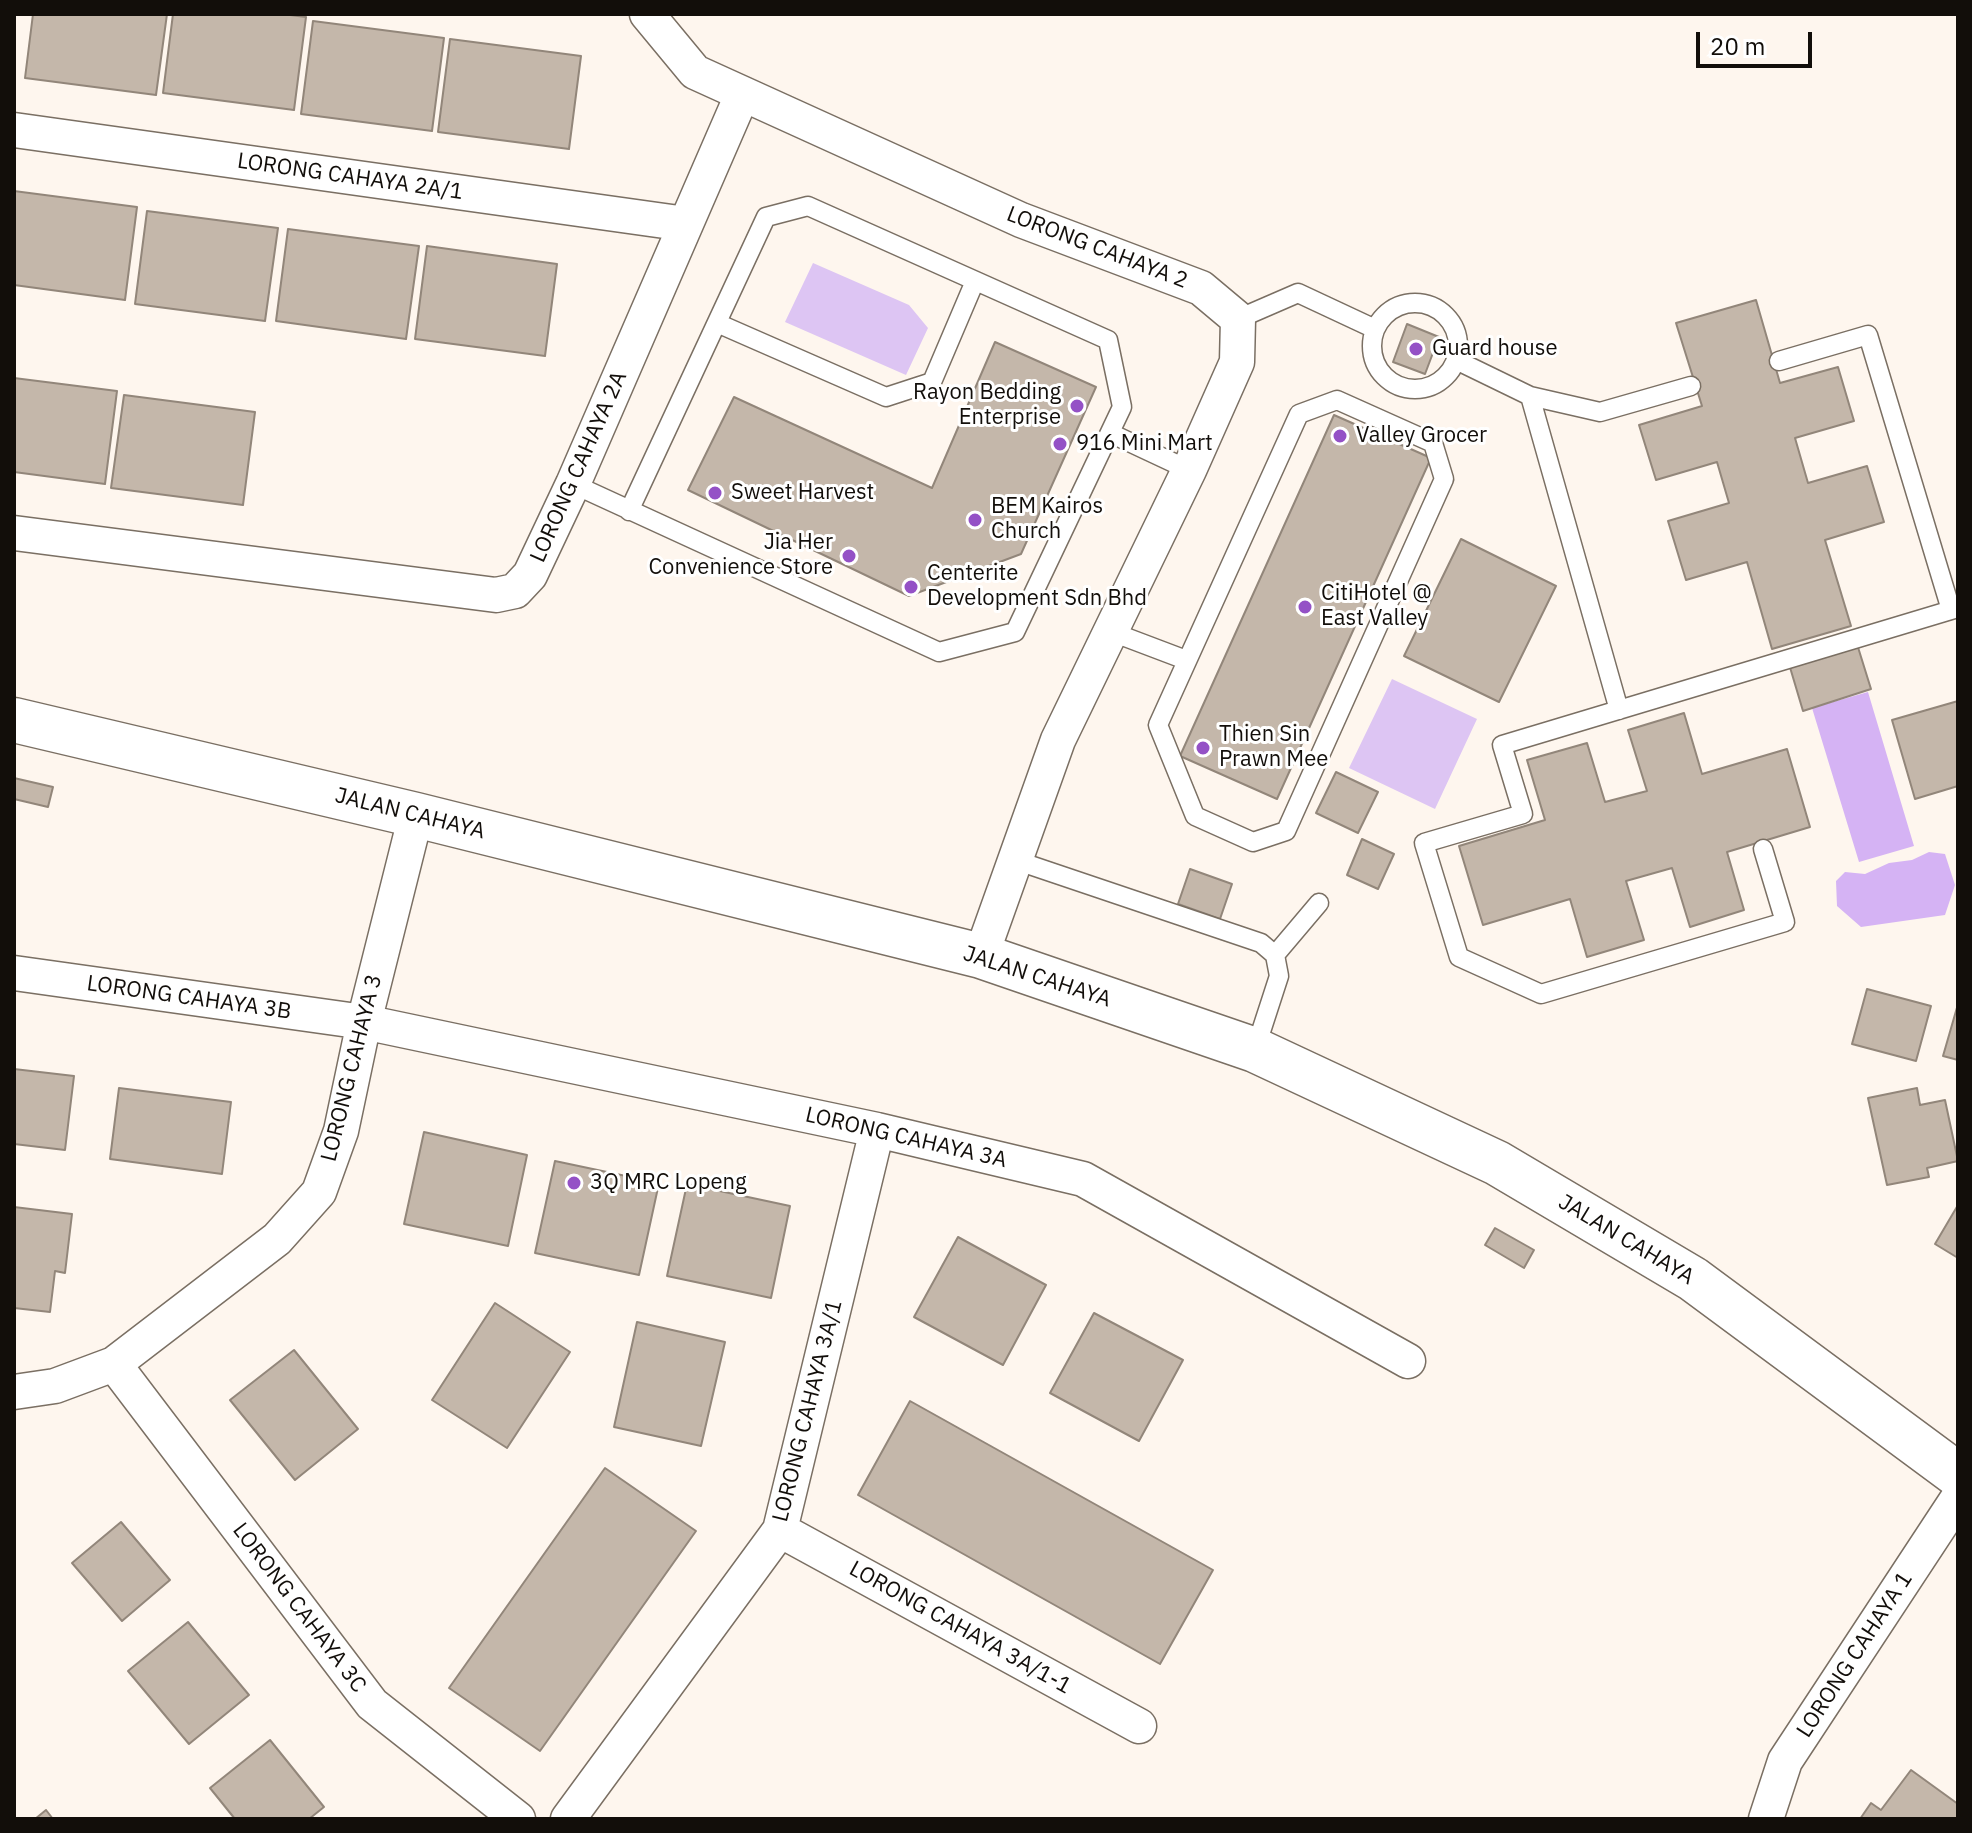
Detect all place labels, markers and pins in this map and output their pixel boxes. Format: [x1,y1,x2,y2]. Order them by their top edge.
place label: Guard house [1432,336,1558,362]
marker: Guard house [1407,340,1425,358]
place label: Rayon Bedding Enterprise [913,380,1061,432]
marker: Rayon Bedding Enterprise [1068,397,1086,415]
place label: Valley Grocer [1356,423,1487,449]
marker: Valley Grocer [1331,427,1349,445]
place label: 916 Mini Mart [1076,431,1213,457]
marker: 916 Mini Mart [1051,435,1069,453]
place label: Sweet Harvest [731,480,874,506]
marker: Sweet Harvest [706,484,724,502]
place label: BEM Kairos Church [991,494,1103,546]
marker: BEM Kairos Church [966,511,984,529]
place label: Jia Her Convenience Store [648,530,833,582]
marker: Jia Her Convenience Store [840,547,858,565]
place label: Centerite Development Sdn Bhd [927,561,1147,612]
marker: Centerite Development Sdn Bhd [902,578,920,596]
place label: CitiHotel @ East Valley [1321,581,1432,632]
marker: CitiHotel @ East Valley [1296,598,1314,616]
place label: Thien Sin Prawn Mee [1219,722,1328,774]
marker: Thien Sin Prawn Mee [1194,739,1212,757]
place label: 3Q MRC Lopeng [590,1170,747,1196]
marker: 3Q MRC Lopeng [565,1174,583,1192]

